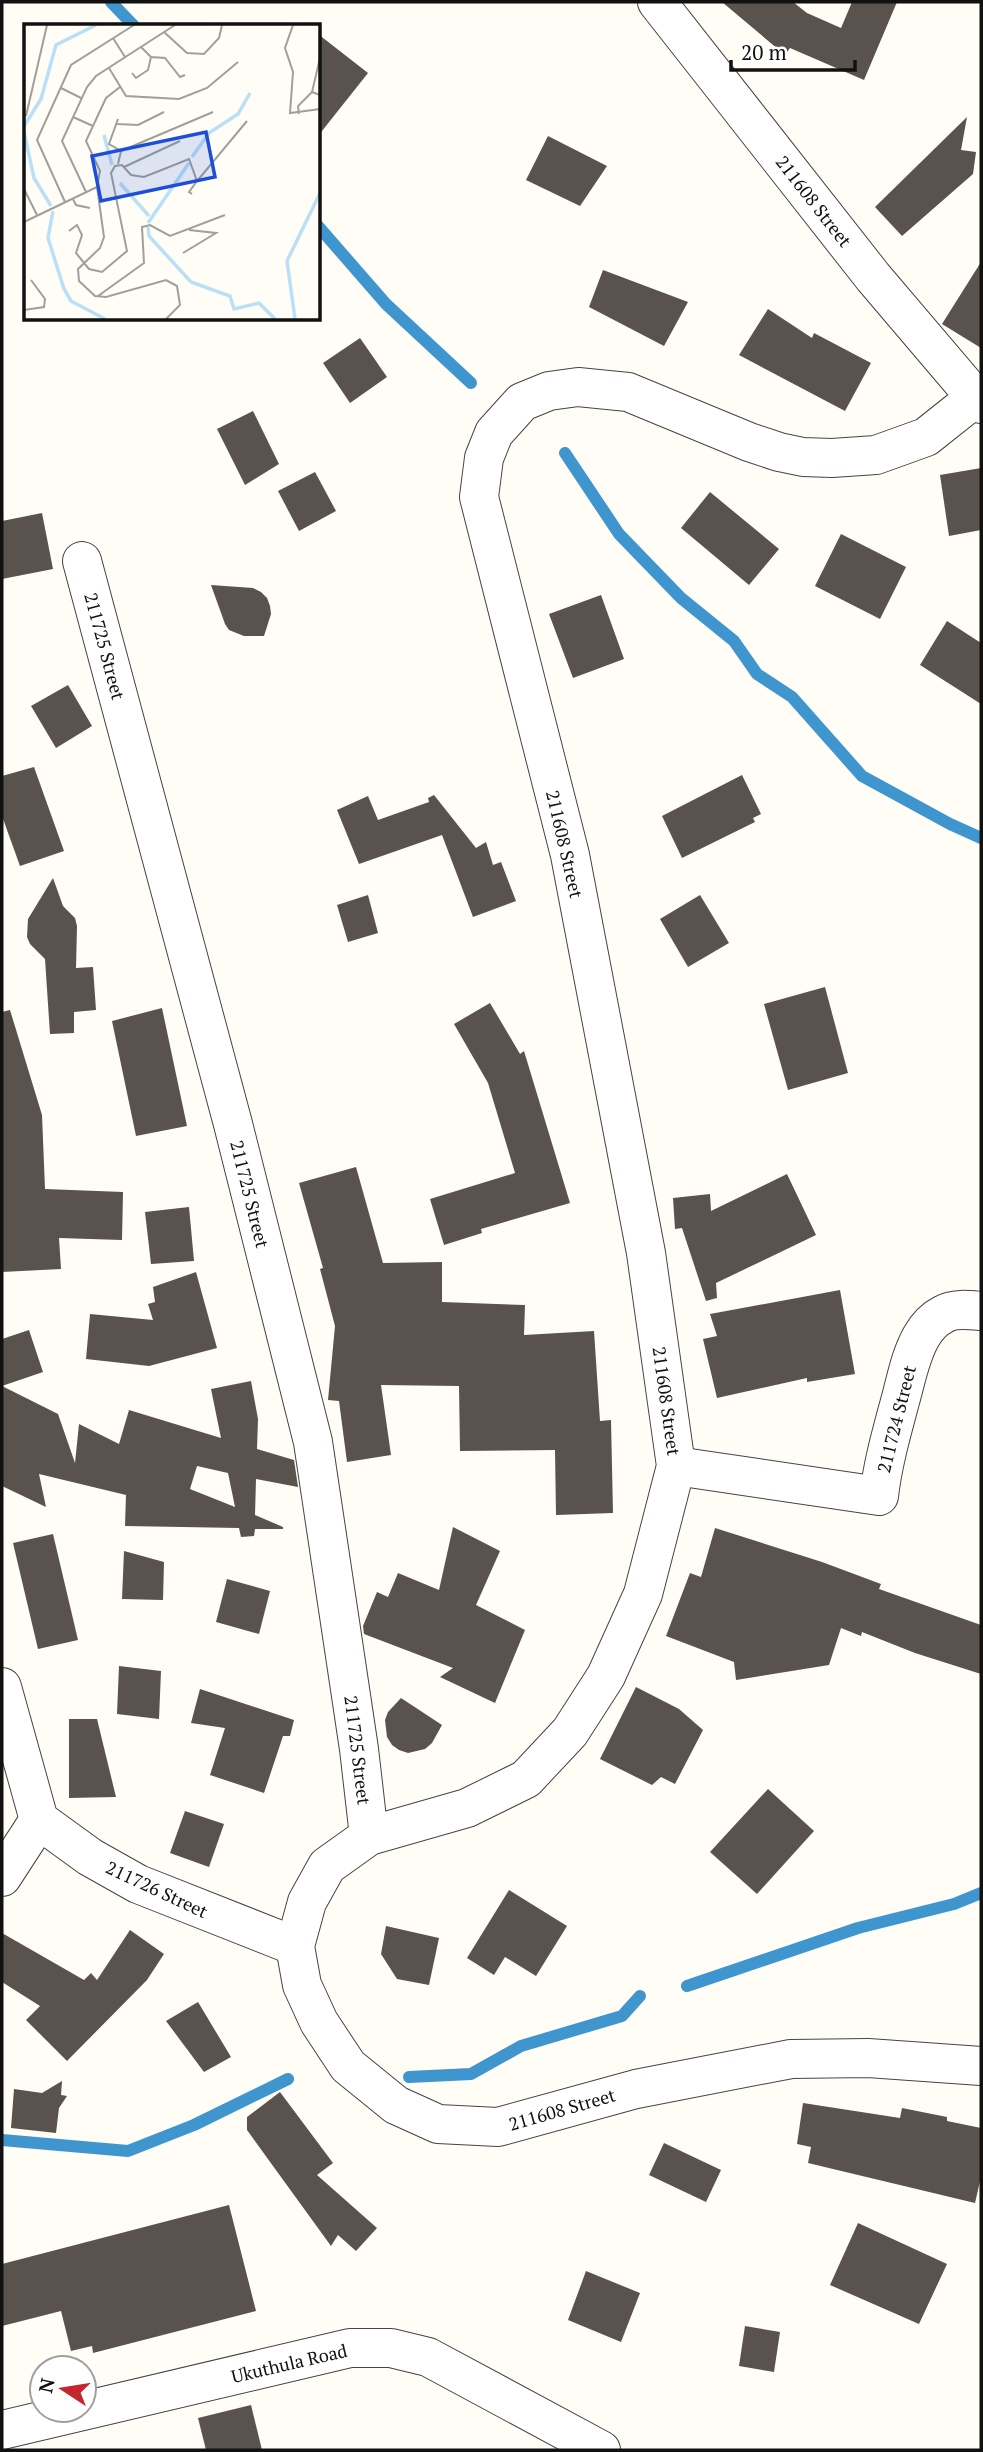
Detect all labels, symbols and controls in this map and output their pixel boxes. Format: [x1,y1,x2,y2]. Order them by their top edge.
inset map [24,24,320,320]
scale bar [731,28,855,72]
text: 20 m [741,38,787,66]
street label: 211608 Street [771,150,858,252]
street label: 211725 Street [79,590,131,703]
street label: 211608 Street [541,788,589,901]
street label: 211725 Street [225,1138,275,1251]
street label: 211608 Street [647,1345,687,1457]
street label: 211724 Street [871,1362,921,1475]
street label: 211725 Street [339,1694,377,1806]
street label: 211726 Street [102,1855,212,1923]
street label: 211608 Street [506,2082,618,2136]
street label: Ukuthula Road [229,2338,349,2388]
north arrow [28,2354,98,2424]
text: N [32,2375,60,2395]

